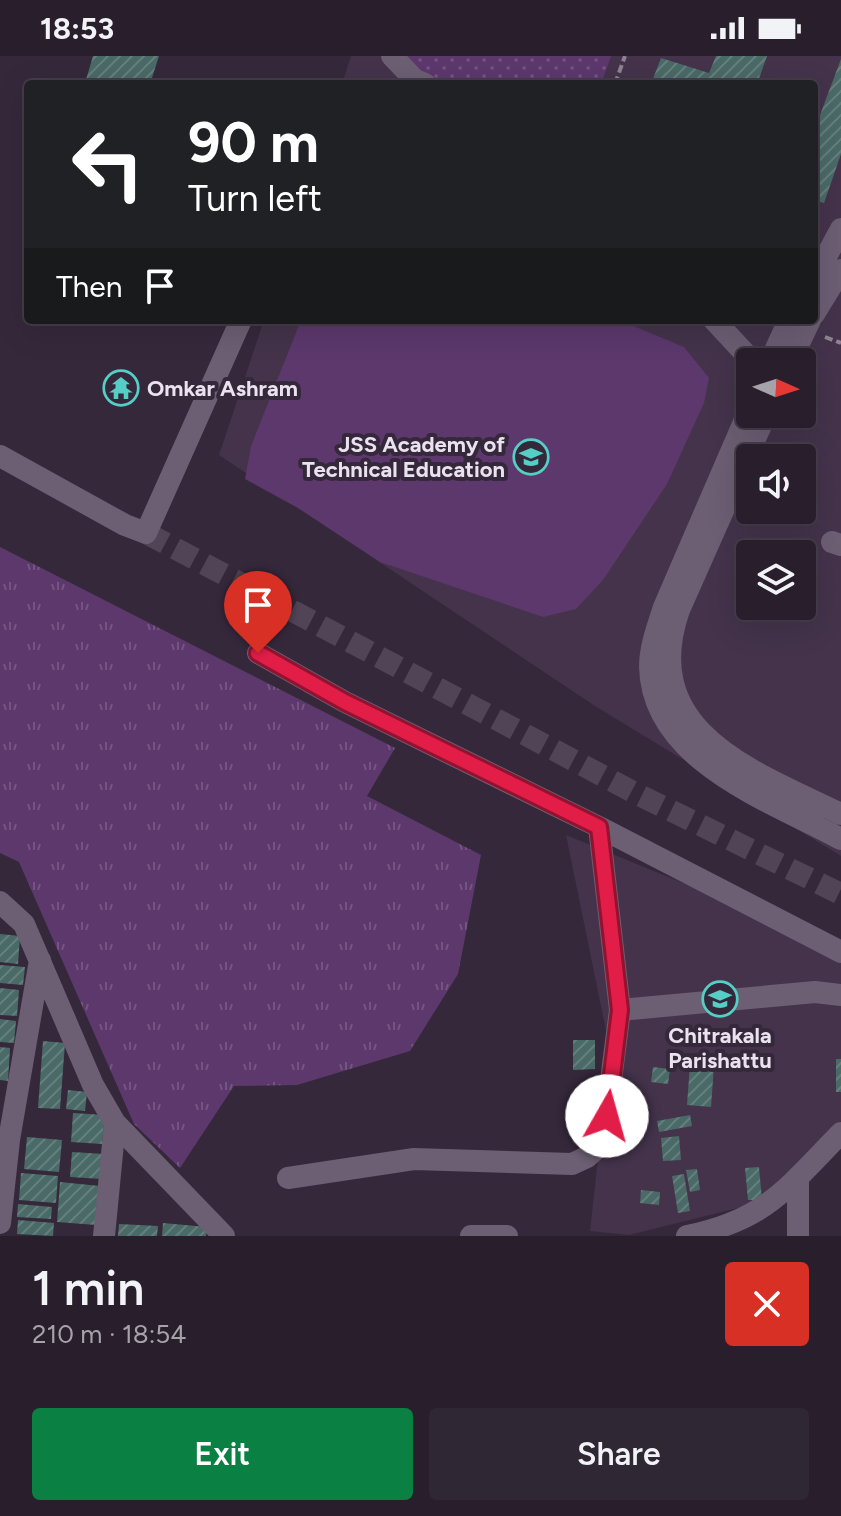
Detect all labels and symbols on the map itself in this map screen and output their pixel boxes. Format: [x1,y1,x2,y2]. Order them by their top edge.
north arrow [736,348,816,428]
temple icon: Omkar Ashram [102,369,140,407]
place label: Omkar Ashram [147,375,298,402]
place label: JSS Academy of Technical Education [302,431,505,483]
school or university icon: JSS Academy of Technical Education [512,438,550,476]
pin [224,571,292,653]
school or university icon: Chitrakala Parishattu [701,980,739,1018]
place label: Chitrakala Parishattu [668,1022,772,1074]
position arrow [565,1074,649,1158]

